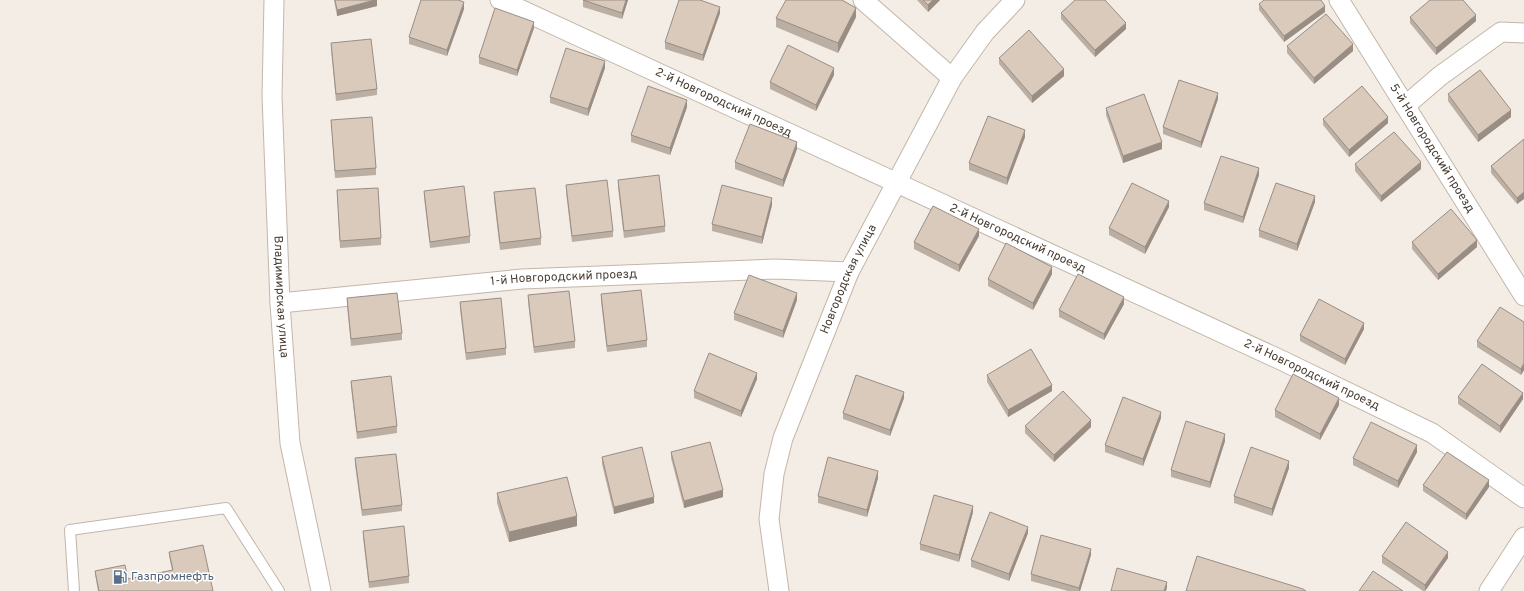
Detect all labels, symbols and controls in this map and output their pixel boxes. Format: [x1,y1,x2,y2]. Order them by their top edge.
street label: 2-й Новгородский проезд [652,65,794,141]
street label: 5-й Новгородский проезд [1385,81,1478,216]
street label: 2-й Новгородский проезд [947,200,1089,277]
street label: Новгородская улица [817,222,881,336]
street label: Владимирская улица [269,235,292,358]
street label: 1-й Новгородский проезд [490,266,637,290]
street label: 2-й Новгородский проезд [1241,336,1382,414]
fuel station icon: Газпромнефть [112,569,128,585]
place label: Газпромнефть [131,569,214,585]

